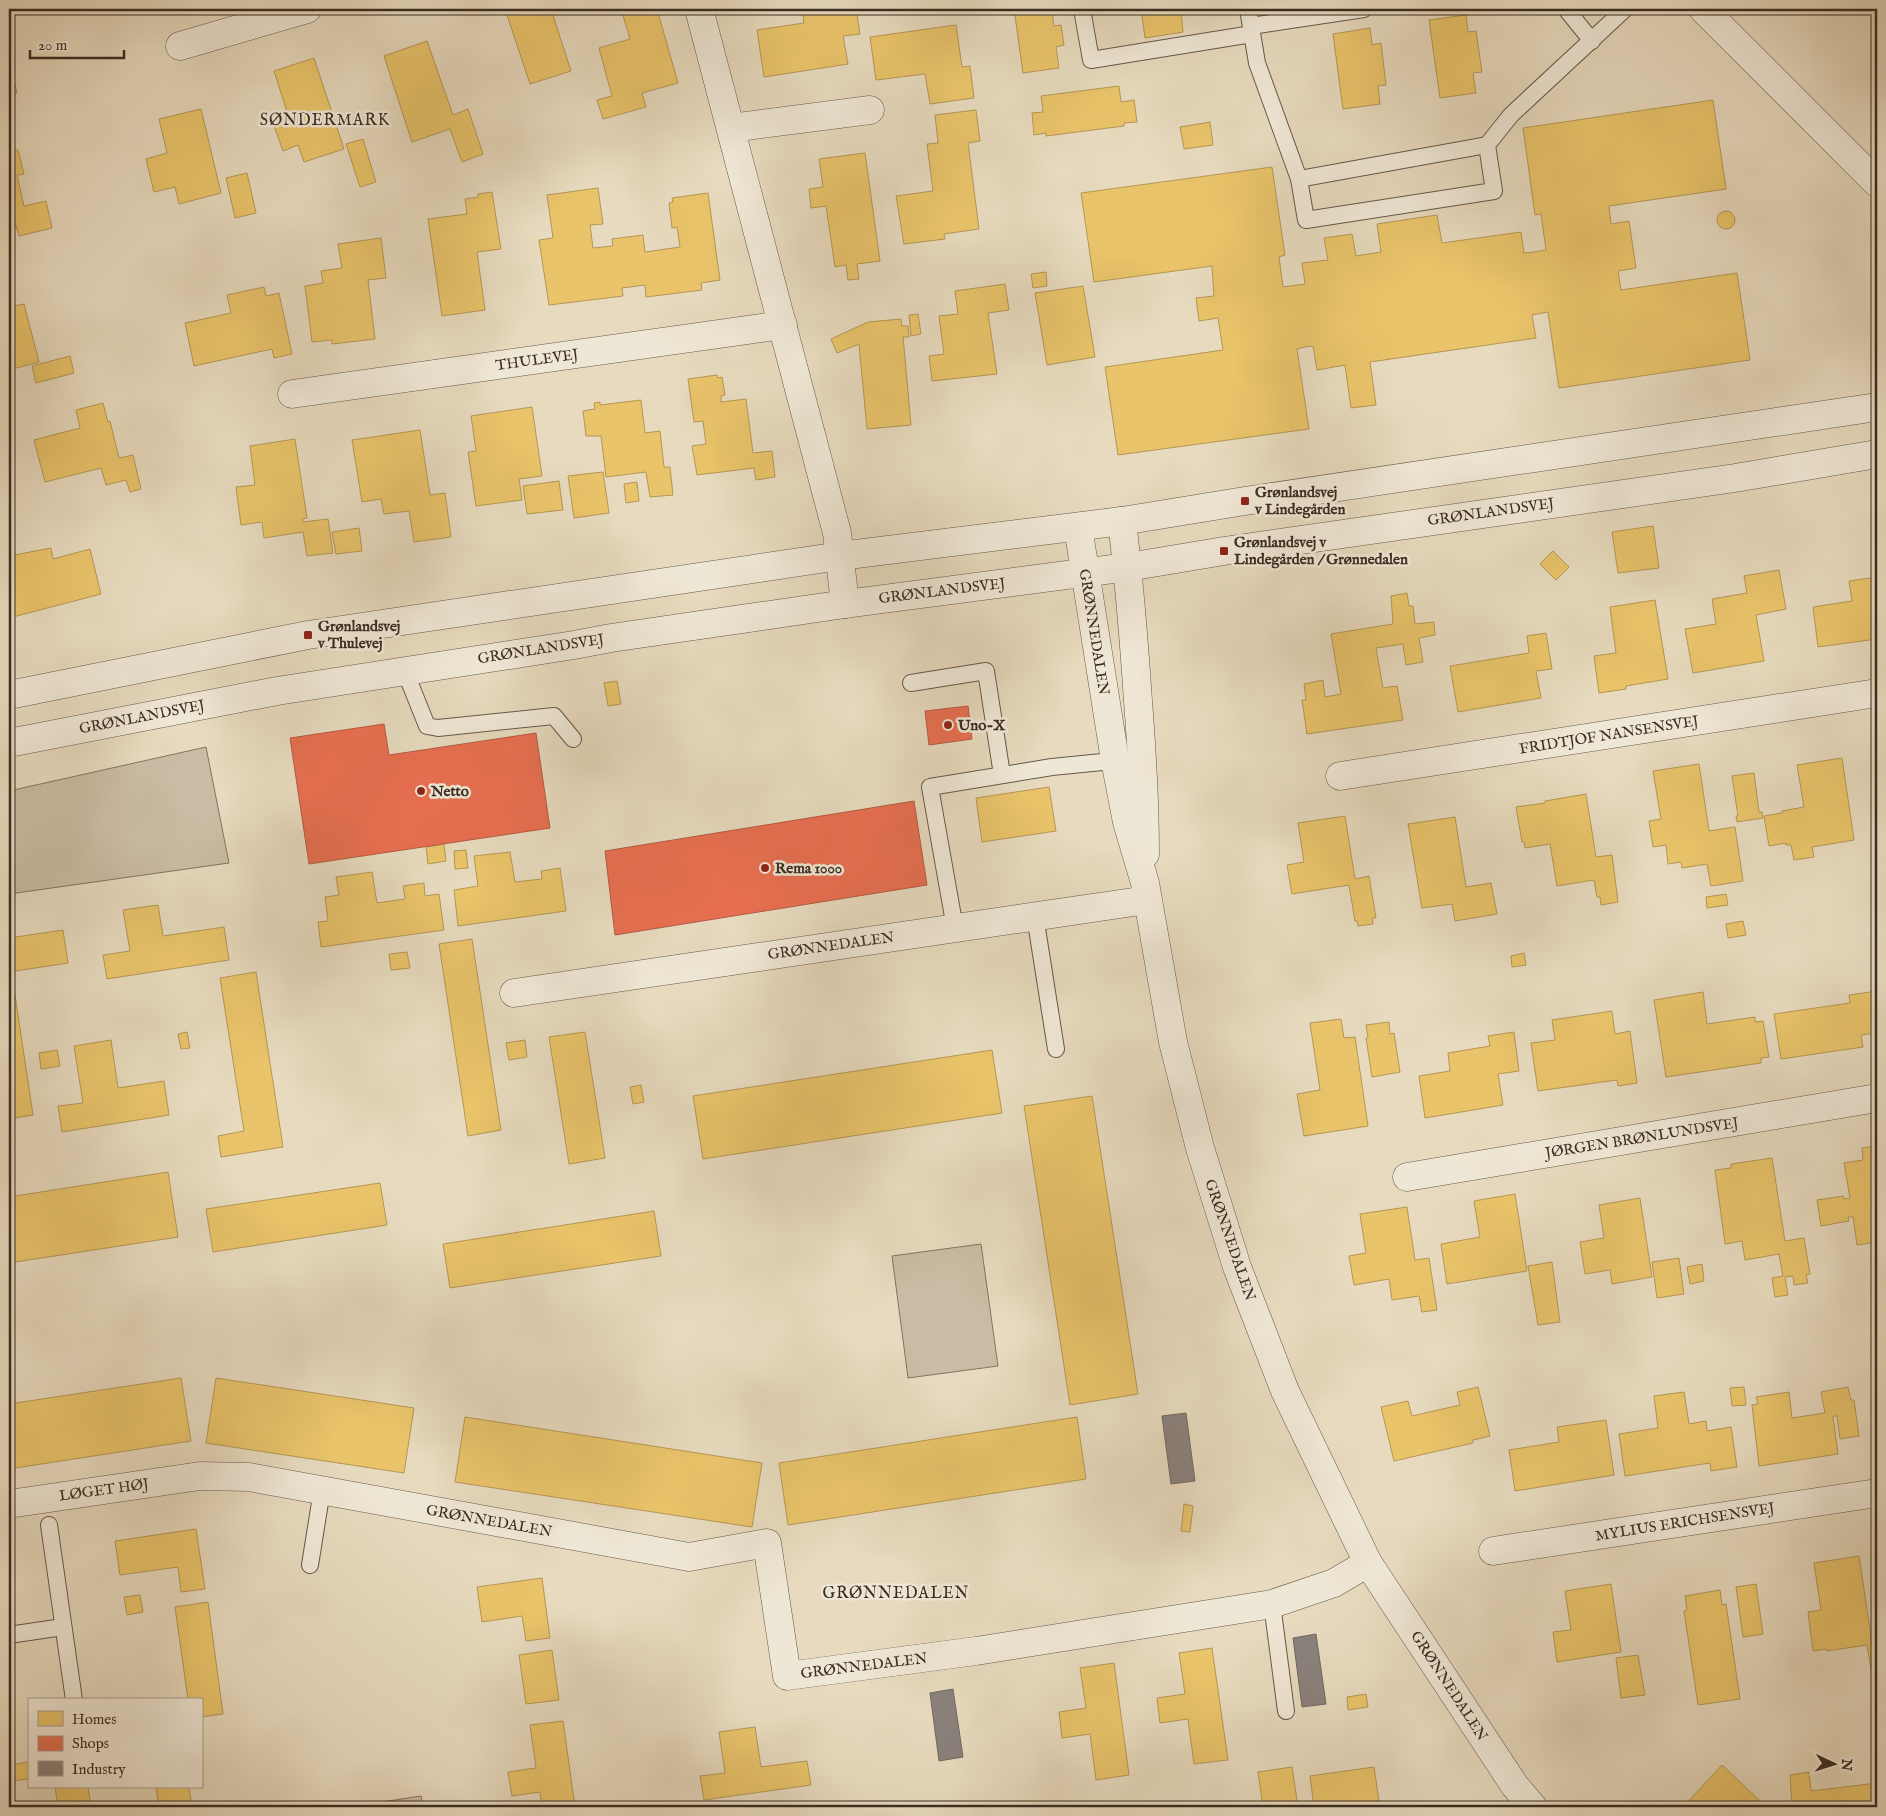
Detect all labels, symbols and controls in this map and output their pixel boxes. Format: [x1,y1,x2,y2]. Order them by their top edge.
scale bar [30,28,124,60]
text: 20 m [38,36,68,55]
district label: SØNDERMARK [260,111,390,131]
street label: THULEVEJ [494,345,580,375]
place label: Grønlandsvej v Lindegården [1254,483,1346,519]
street label: GRØNLANDSVEJ [1426,494,1556,530]
marker: Grønlandsvej v Lindegården [1239,495,1251,507]
place label: Grønlandsvej v Lindegården / Grønnedalen [1234,533,1408,569]
marker: Grønlandsvej v Lindegården / Grønnedalen [1218,545,1230,557]
street label: GRØNNEDALEN [1075,568,1113,696]
street label: GRØNLANDSVEJ [877,574,1007,608]
place label: Grønlandsvej v Thulevej [317,617,400,653]
marker: Grønlandsvej v Thulevej [302,629,314,641]
street label: GRØNLANDSVEJ [476,630,606,668]
street label: GRØNLANDSVEJ [77,695,207,739]
street label: FRIDTJOF NANSENSVEJ [1518,711,1700,759]
place label: Uno-X [957,716,1006,735]
marker: Uno-X [942,719,954,731]
place label: Netto [430,782,469,801]
marker: Netto [415,785,427,797]
place label: Rema 1000 [775,859,842,878]
marker: Rema 1000 [759,862,771,874]
street label: GRØNNEDALEN [767,928,895,964]
street label: JØRGEN BRØNLUNDSVEJ [1542,1113,1740,1163]
street label: GRØNNEDALEN [1200,1177,1260,1303]
street label: LØGET HØJ [58,1474,150,1506]
street label: MYLIUS ERICHSENSVEJ [1594,1498,1776,1546]
street label: GRØNNEDALEN [425,1501,553,1541]
district label: GRØNNEDALEN [823,1584,969,1604]
street label: GRØNNEDALEN [1406,1627,1492,1745]
street label: GRØNNEDALEN [800,1649,928,1683]
legend [28,1698,202,1788]
text: Homes [72,1710,116,1729]
text: Shops [72,1734,109,1753]
north arrow [1808,1738,1858,1788]
text: N [1837,1757,1855,1772]
text: Industry [72,1760,126,1779]

